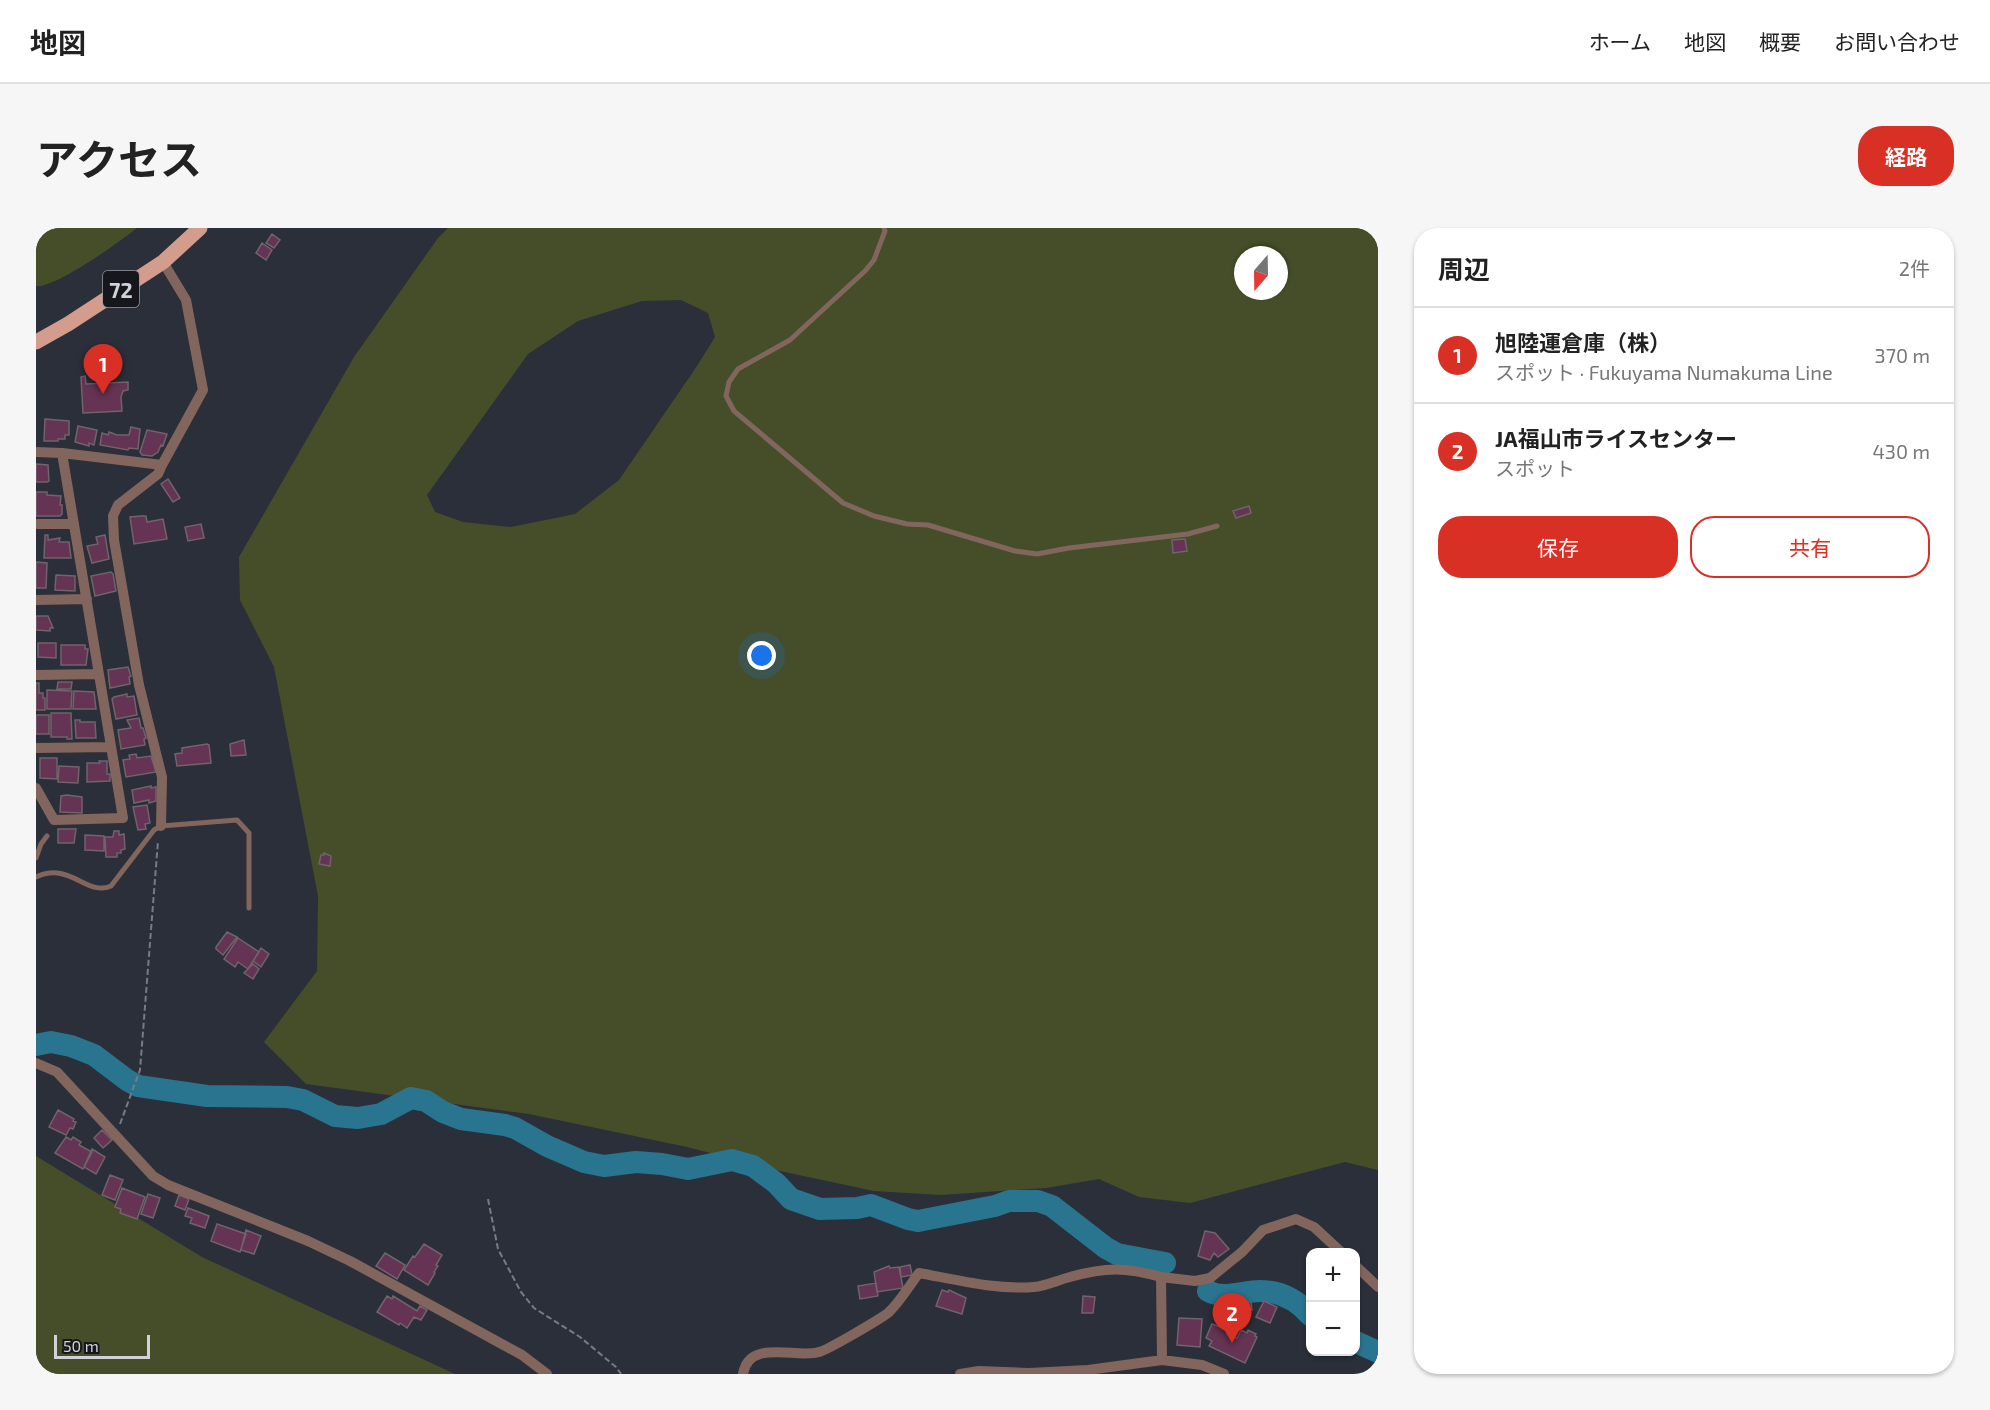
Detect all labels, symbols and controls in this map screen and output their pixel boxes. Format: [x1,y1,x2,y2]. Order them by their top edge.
text: 地図 [30,25,86,59]
text: ホーム [1589,29,1651,54]
text: 地図 [1684,29,1726,54]
text: 概要 [1759,29,1801,54]
text: お問い合わせ [1834,29,1960,54]
button: 経路 [1858,126,1954,186]
text: アクセス [36,133,202,183]
north arrow [1234,246,1288,300]
text: 周辺 [1438,253,1490,284]
text: 2件 [1899,256,1930,280]
road number: 72 [103,271,139,307]
text: 旭陸運倉庫（株） [1495,329,1671,355]
text: 1 [1453,343,1462,367]
text: 370 m [1875,343,1930,367]
pin: 1 [84,344,122,394]
text: スポット · Fukuyama Numakuma Line [1495,360,1833,384]
text: JA福山市ライスセンター [1495,425,1737,451]
text: 2 [1452,439,1463,463]
text: 430 m [1873,439,1930,463]
text: スポット [1495,456,1575,480]
button: 保存 [1438,516,1678,578]
button: 共有 [1690,516,1930,578]
your location [747,641,776,670]
map controls [1306,1248,1360,1356]
button: + [1306,1248,1360,1302]
pin: 2 [1212,1294,1252,1343]
button: − [1306,1302,1360,1356]
scale bar [54,1332,150,1360]
text: 50 m [63,1336,99,1355]

